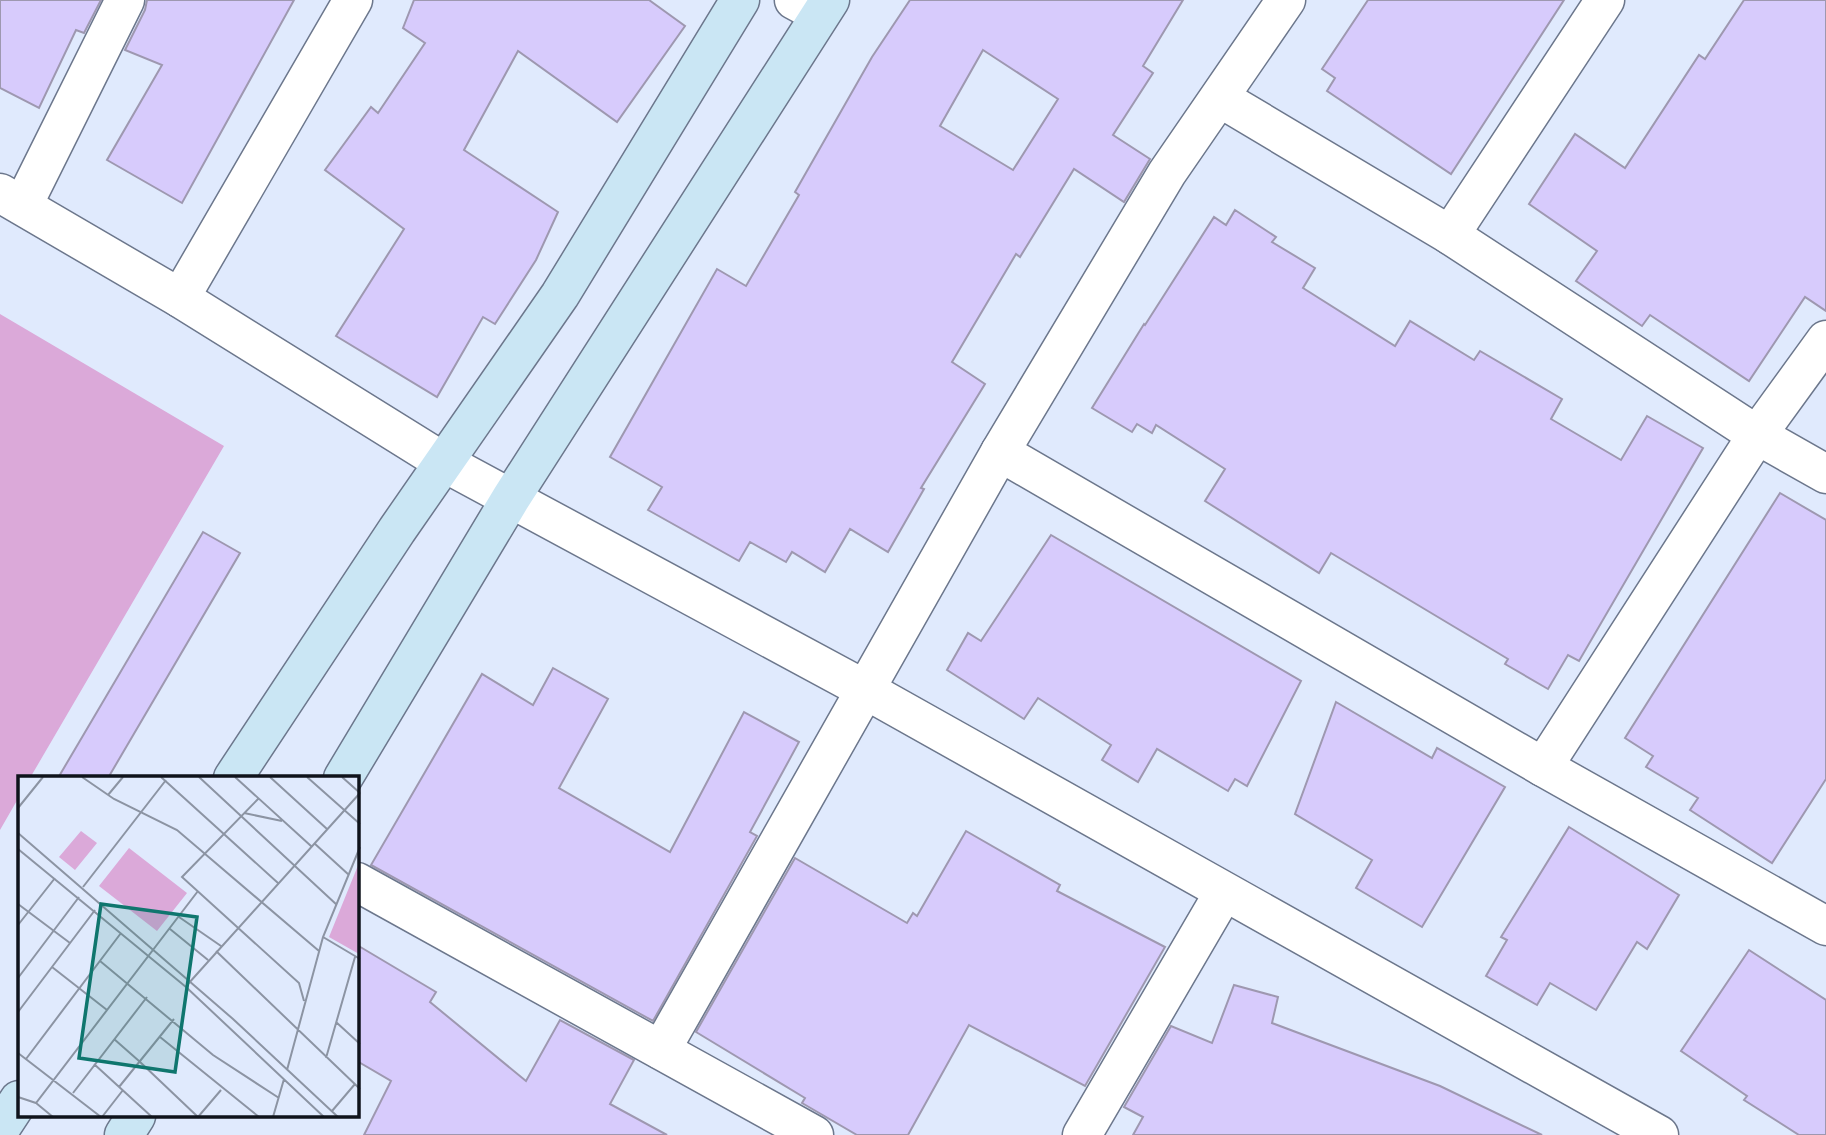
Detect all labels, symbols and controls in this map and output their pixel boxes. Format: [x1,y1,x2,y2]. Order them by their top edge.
inset map [18,776,359,1118]

